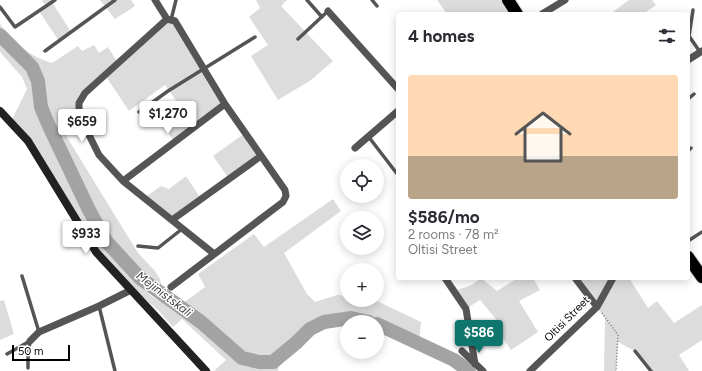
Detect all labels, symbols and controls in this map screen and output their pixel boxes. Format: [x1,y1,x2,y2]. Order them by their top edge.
icon: filters [656,25,678,47]
text: 4 homes [408,26,475,46]
pin: $1,270 [135,101,201,135]
icon: home [507,101,579,173]
text: $1,270 [148,106,188,121]
pin: $659 [58,109,106,143]
text: $659 [67,114,97,129]
map controls [340,159,384,359]
button: locate [340,159,384,203]
text: $586/mo [408,207,480,227]
button: layers [340,211,384,255]
pin: $933 [62,221,110,255]
text: $933 [71,226,101,241]
text: 2 rooms · 78 m² [408,227,499,242]
text: Oltisi Street [408,242,478,257]
button: + [340,263,384,307]
water label: Mejinistskali [133,268,195,320]
street label: Oltisi Street [542,294,592,344]
button: − [340,315,384,359]
pin: $586 [455,320,503,354]
text: $586 [464,325,494,340]
scale bar [12,343,70,362]
text: 50 m [18,345,43,358]

